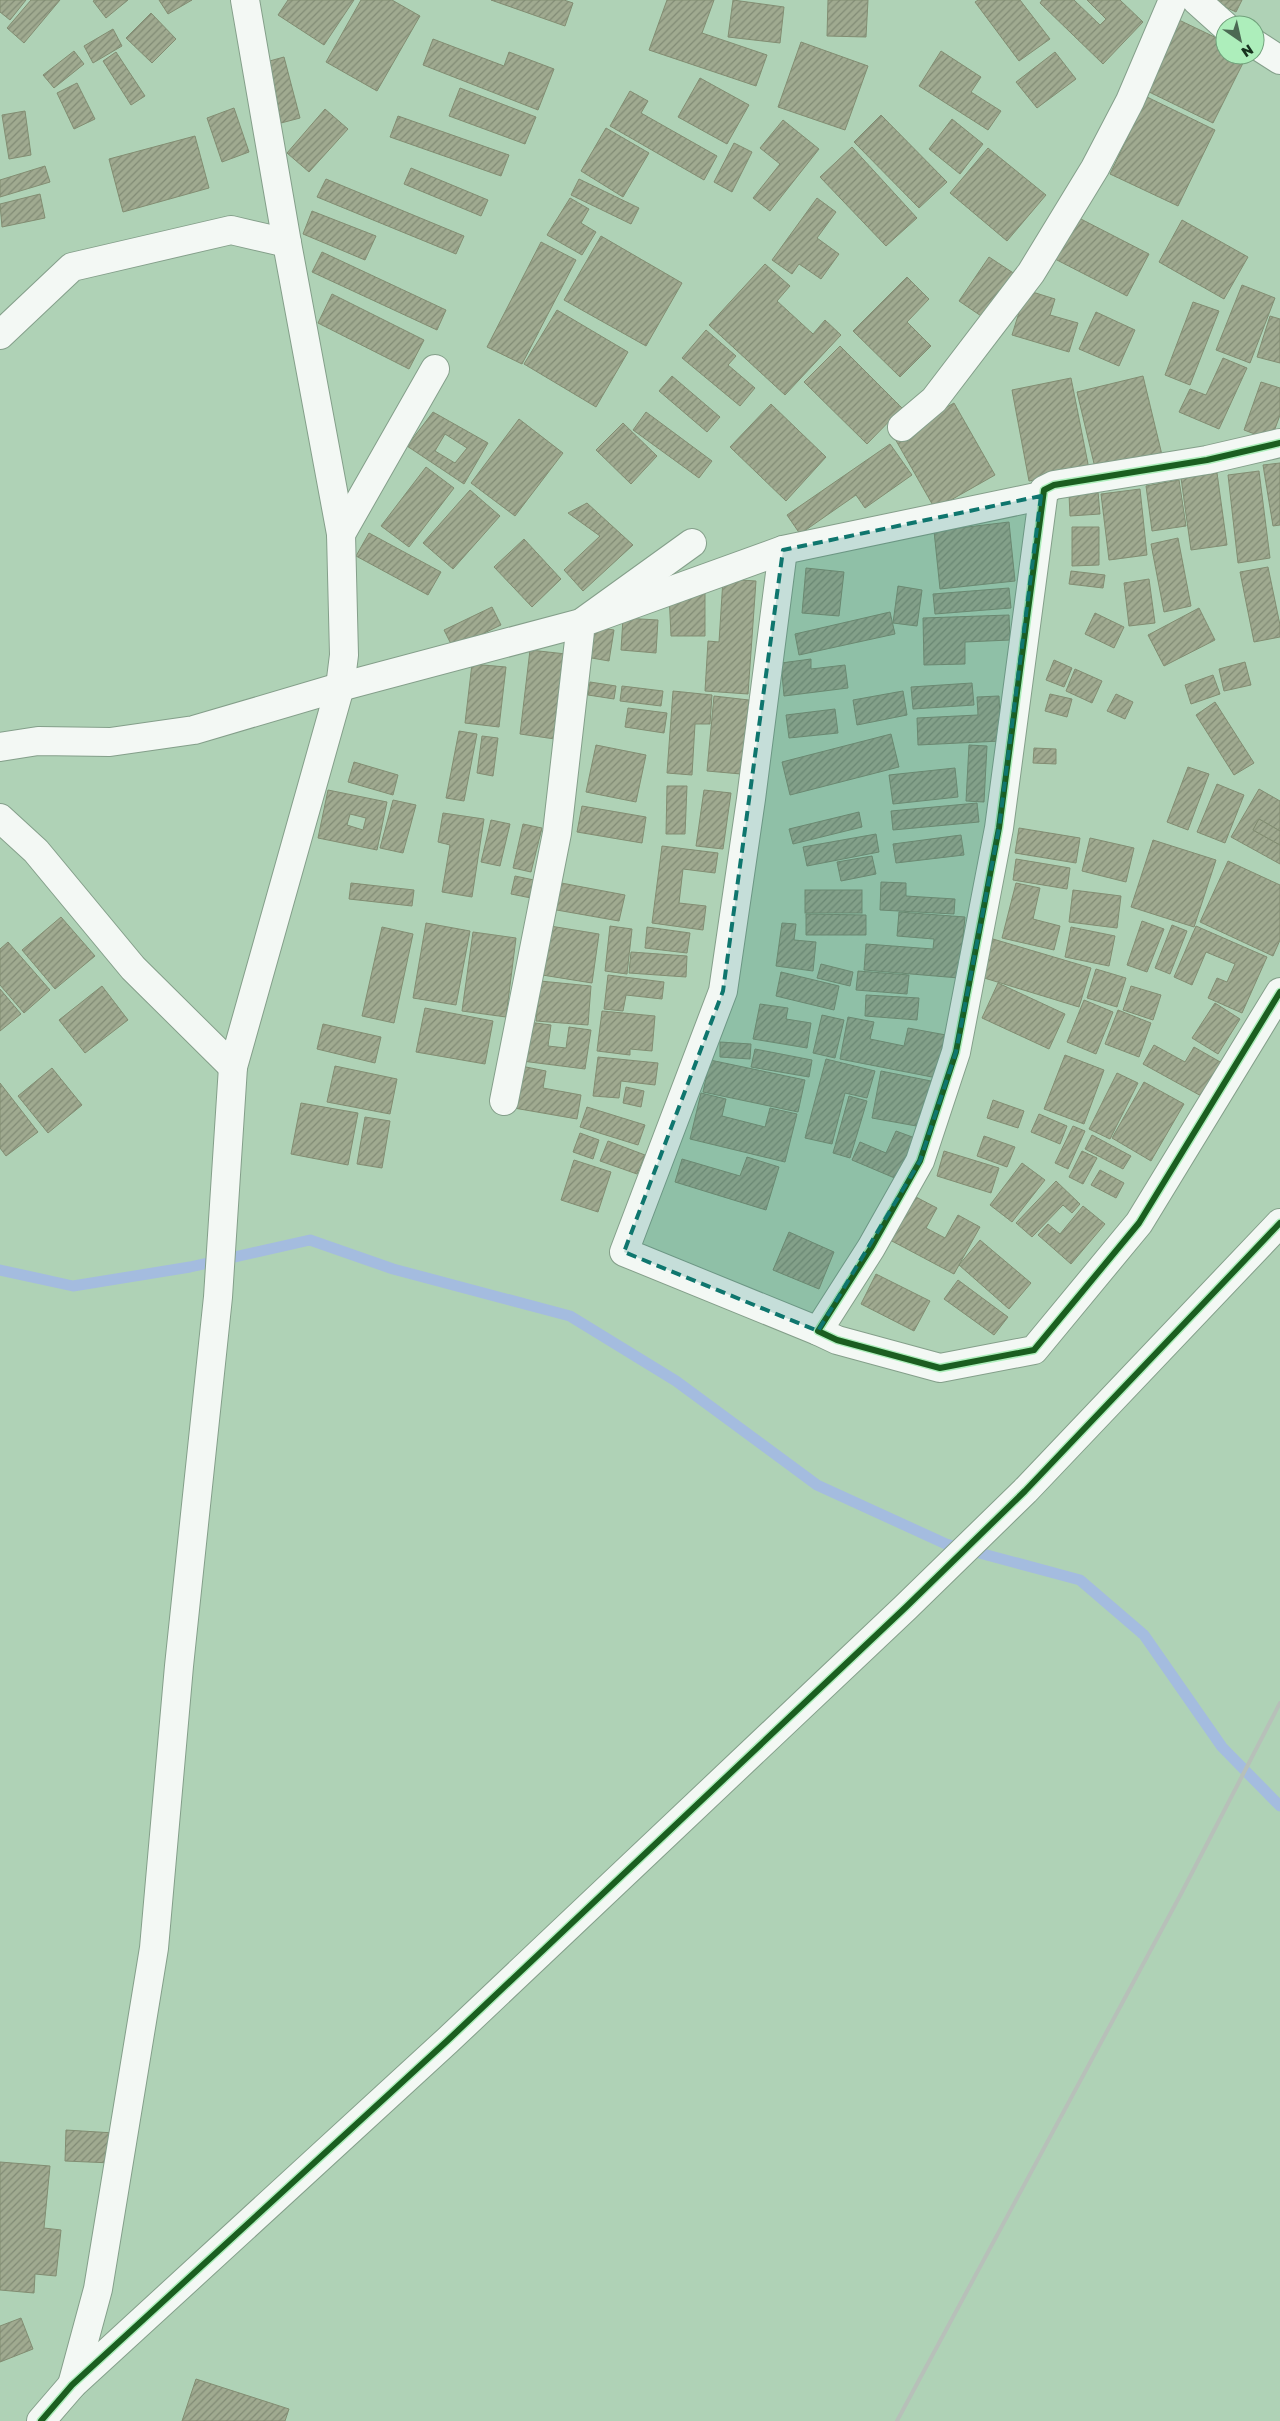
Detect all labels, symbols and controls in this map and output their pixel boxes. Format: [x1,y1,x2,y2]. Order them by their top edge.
north arrow [1215,15,1265,65]
text: N [1238,41,1257,61]

